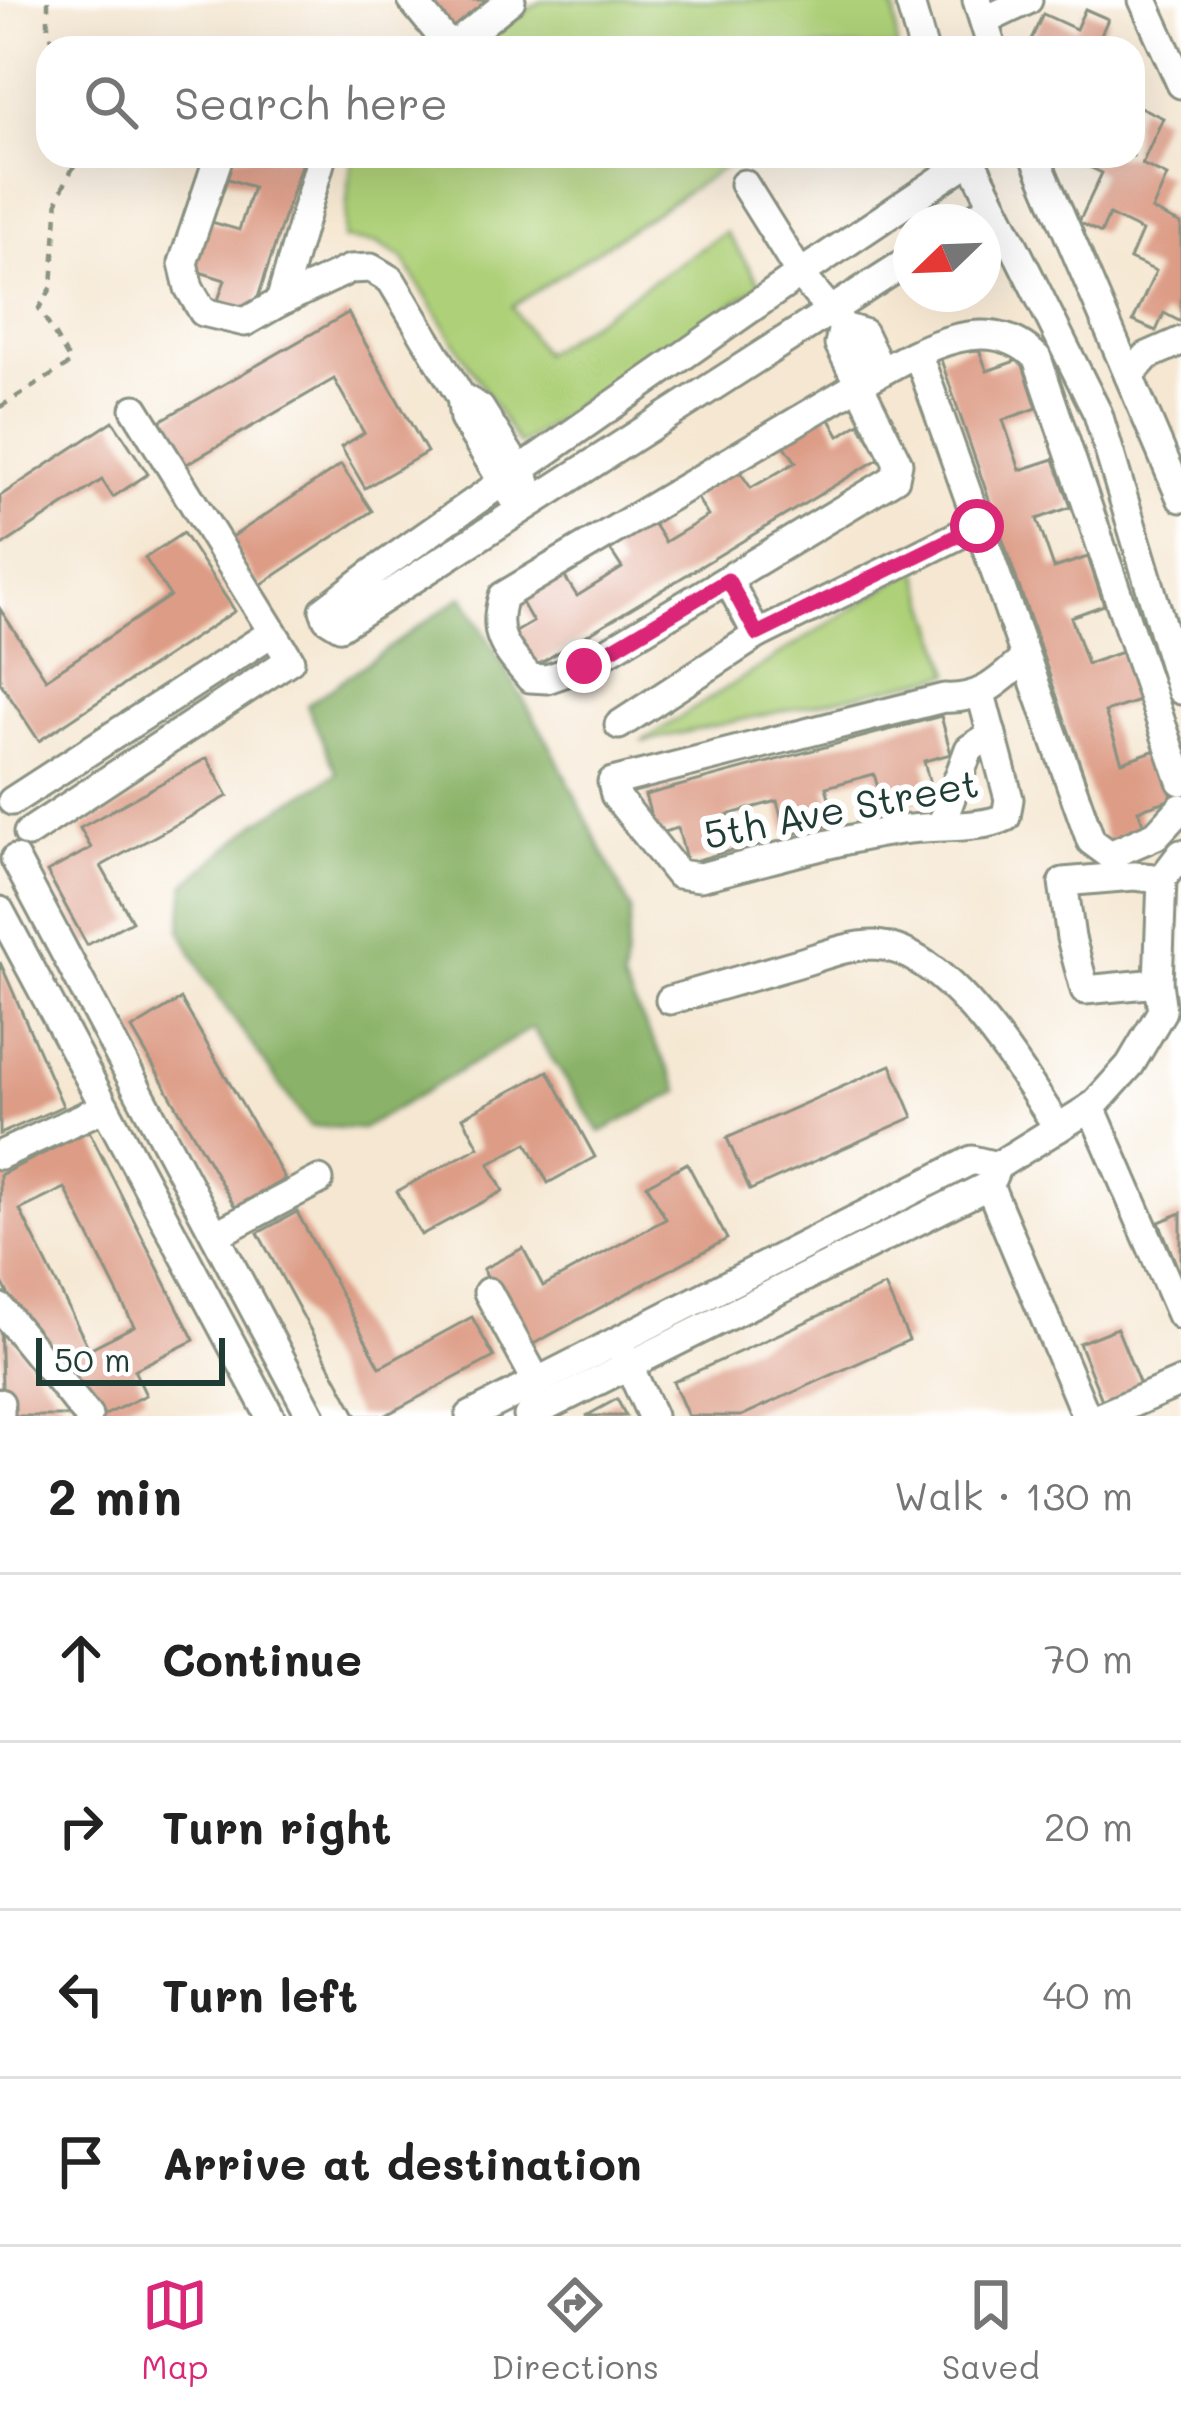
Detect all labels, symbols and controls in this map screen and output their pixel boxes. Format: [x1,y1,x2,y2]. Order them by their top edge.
search box [36,36,1145,168]
icon: search [78,69,144,135]
text: Search here [174,73,448,131]
north arrow [893,204,1001,312]
route start [950,499,1004,553]
route end [557,639,611,693]
street label: 5th Ave Street [699,756,982,859]
scale bar [36,1332,225,1385]
text: 50 m [54,1337,130,1380]
text: 2 min [48,1461,182,1528]
text: Walk · 130 m [894,1469,1133,1520]
icon: ahead [48,1625,114,1691]
text: Continue [162,1629,362,1687]
text: 70 m [1044,1632,1133,1683]
icon: right [48,1793,114,1859]
text: Turn right [162,1797,391,1855]
text: 20 m [1044,1800,1133,1851]
icon: left [48,1961,114,2027]
text: Turn left [162,1965,358,2023]
text: 40 m [1042,1968,1133,2019]
icon: arrive [48,2129,114,2195]
text: Arrive at destination [162,2133,642,2191]
tab: Map [141,2272,209,2387]
tab: Directions [491,2272,659,2387]
tab: Saved [942,2272,1040,2387]

